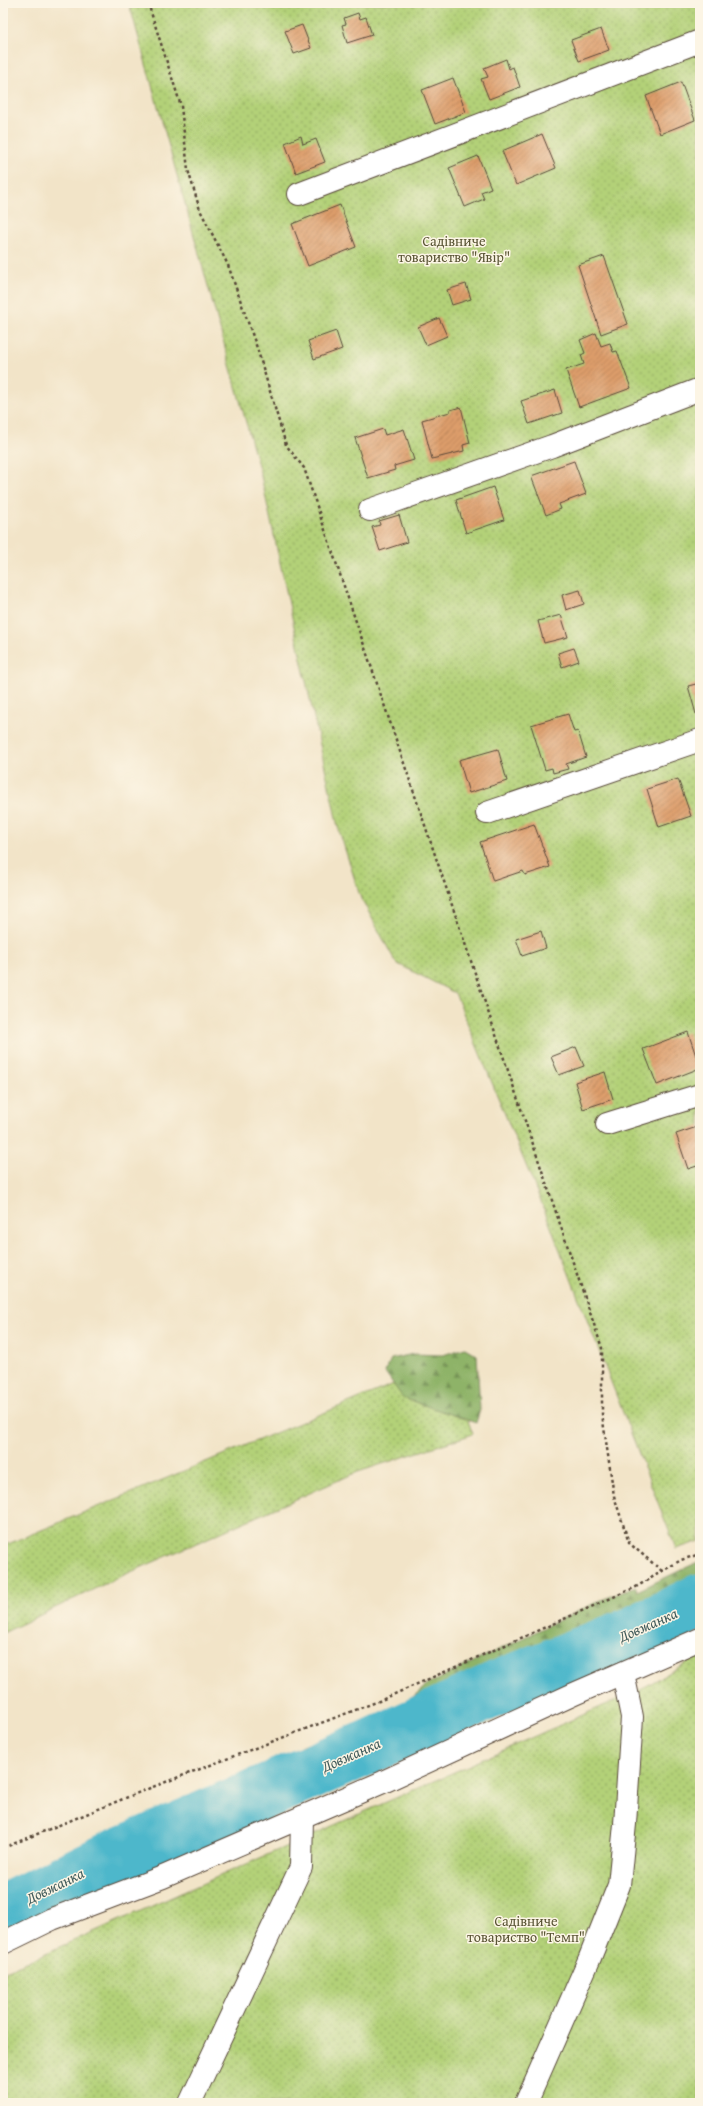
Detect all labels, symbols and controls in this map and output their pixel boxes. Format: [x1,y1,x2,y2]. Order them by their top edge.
park label: Садівниче товариство "Явір" [398,231,510,267]
water label: Довжанка [614,1602,681,1647]
water label: Довжанка [317,1732,384,1777]
water label: Довжанка [21,1862,87,1909]
park label: Садівниче товариство "Темп" [467,1911,585,1947]

